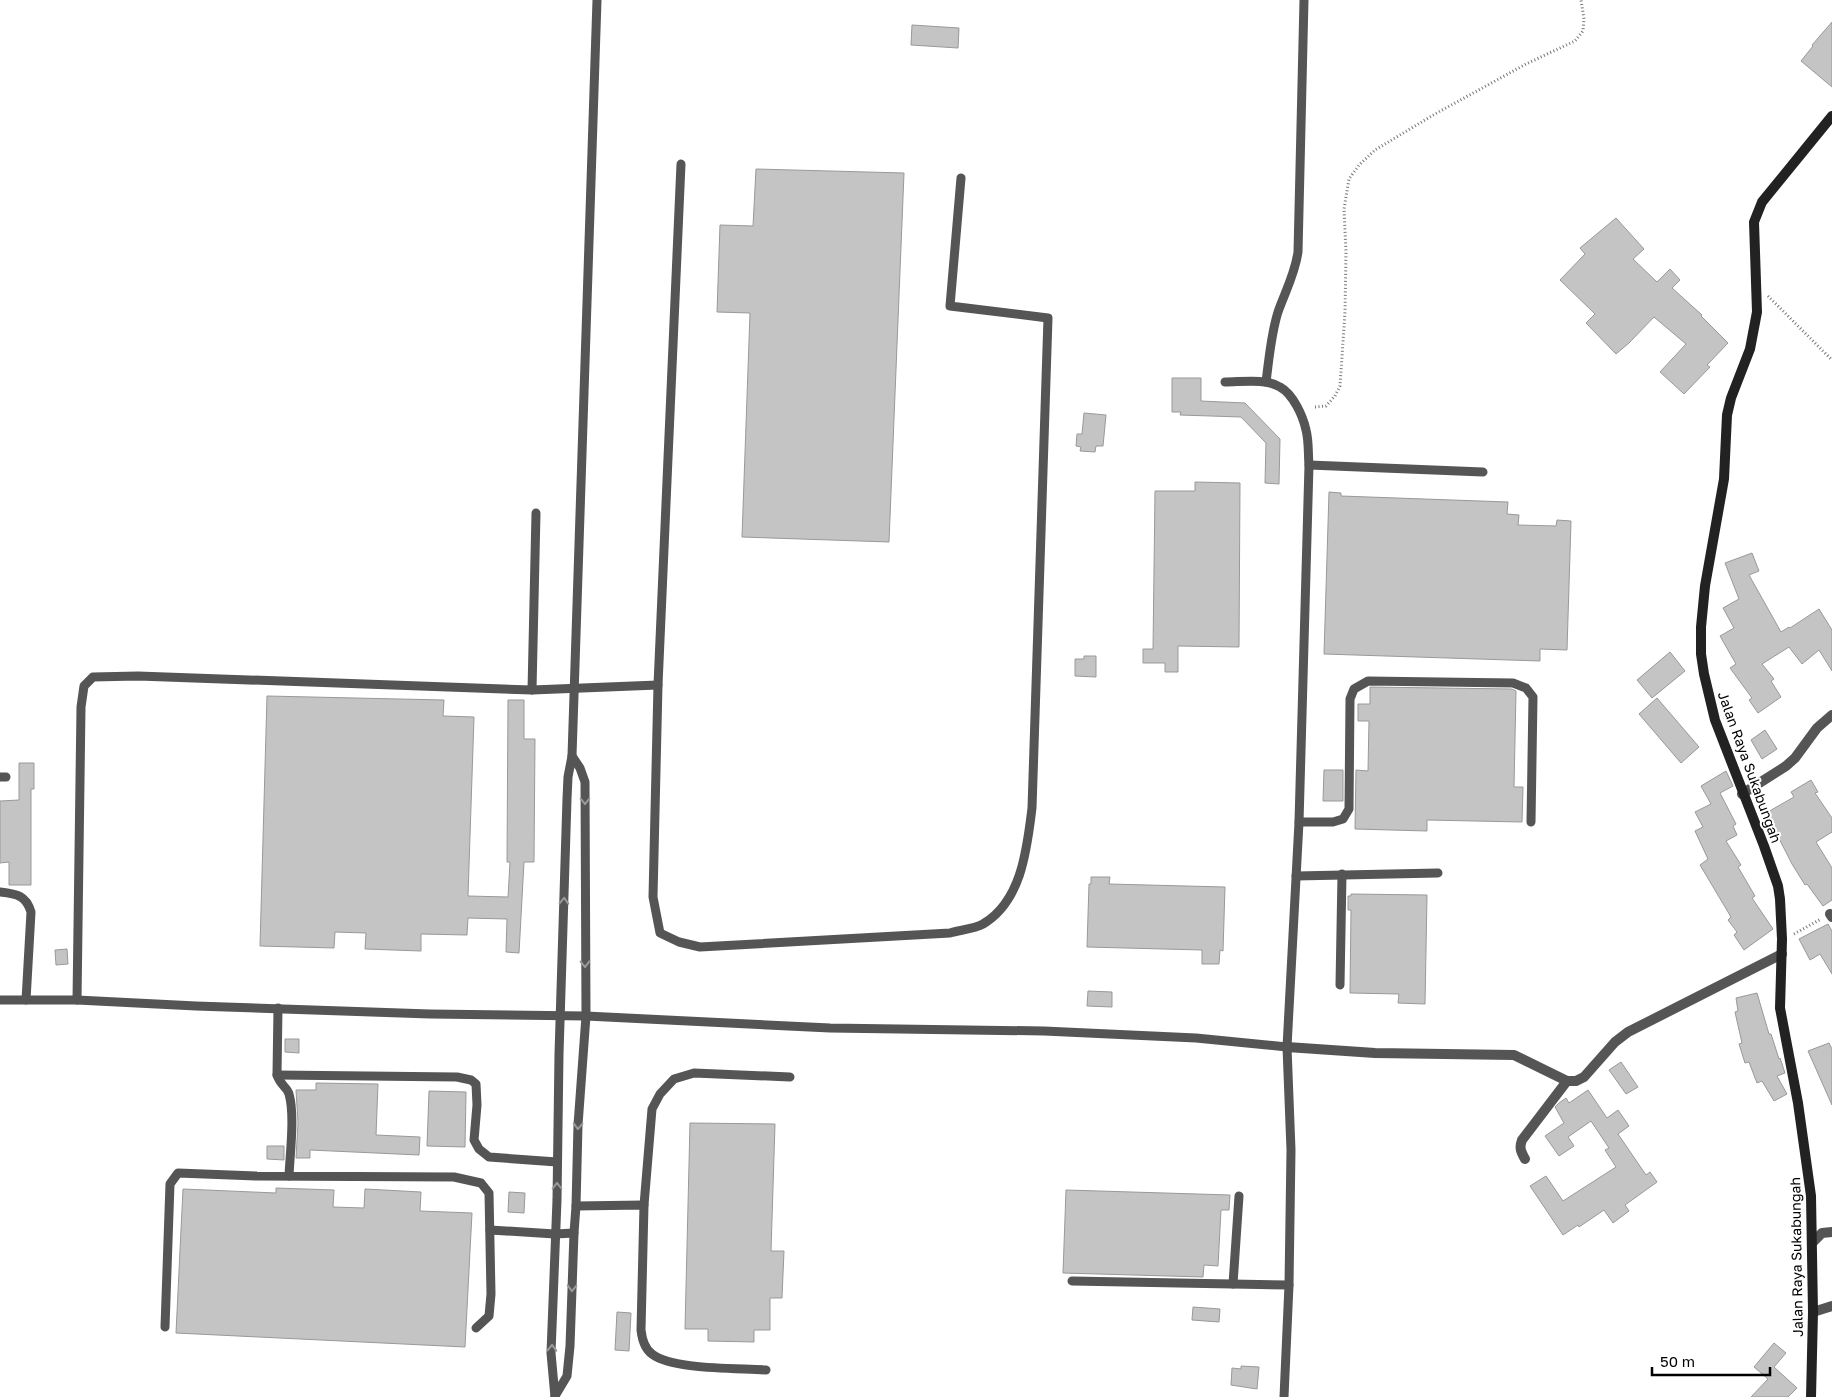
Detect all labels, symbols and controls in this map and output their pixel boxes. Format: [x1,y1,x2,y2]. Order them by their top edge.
street label: Jalan Raya Sukabungah [1715,689,1785,845]
one-way arrow [580,798,590,806]
one-way arrow [558,896,569,904]
one-way arrow [580,960,590,968]
one-way arrow [572,1122,583,1130]
street label: Jalan Raya Sukabungah [1786,1177,1806,1337]
one-way arrow [552,1181,562,1189]
one-way arrow [566,1285,577,1293]
one-way arrow [546,1344,557,1352]
scale bar [1652,1344,1770,1376]
text: 50 m [1660,1352,1695,1370]

